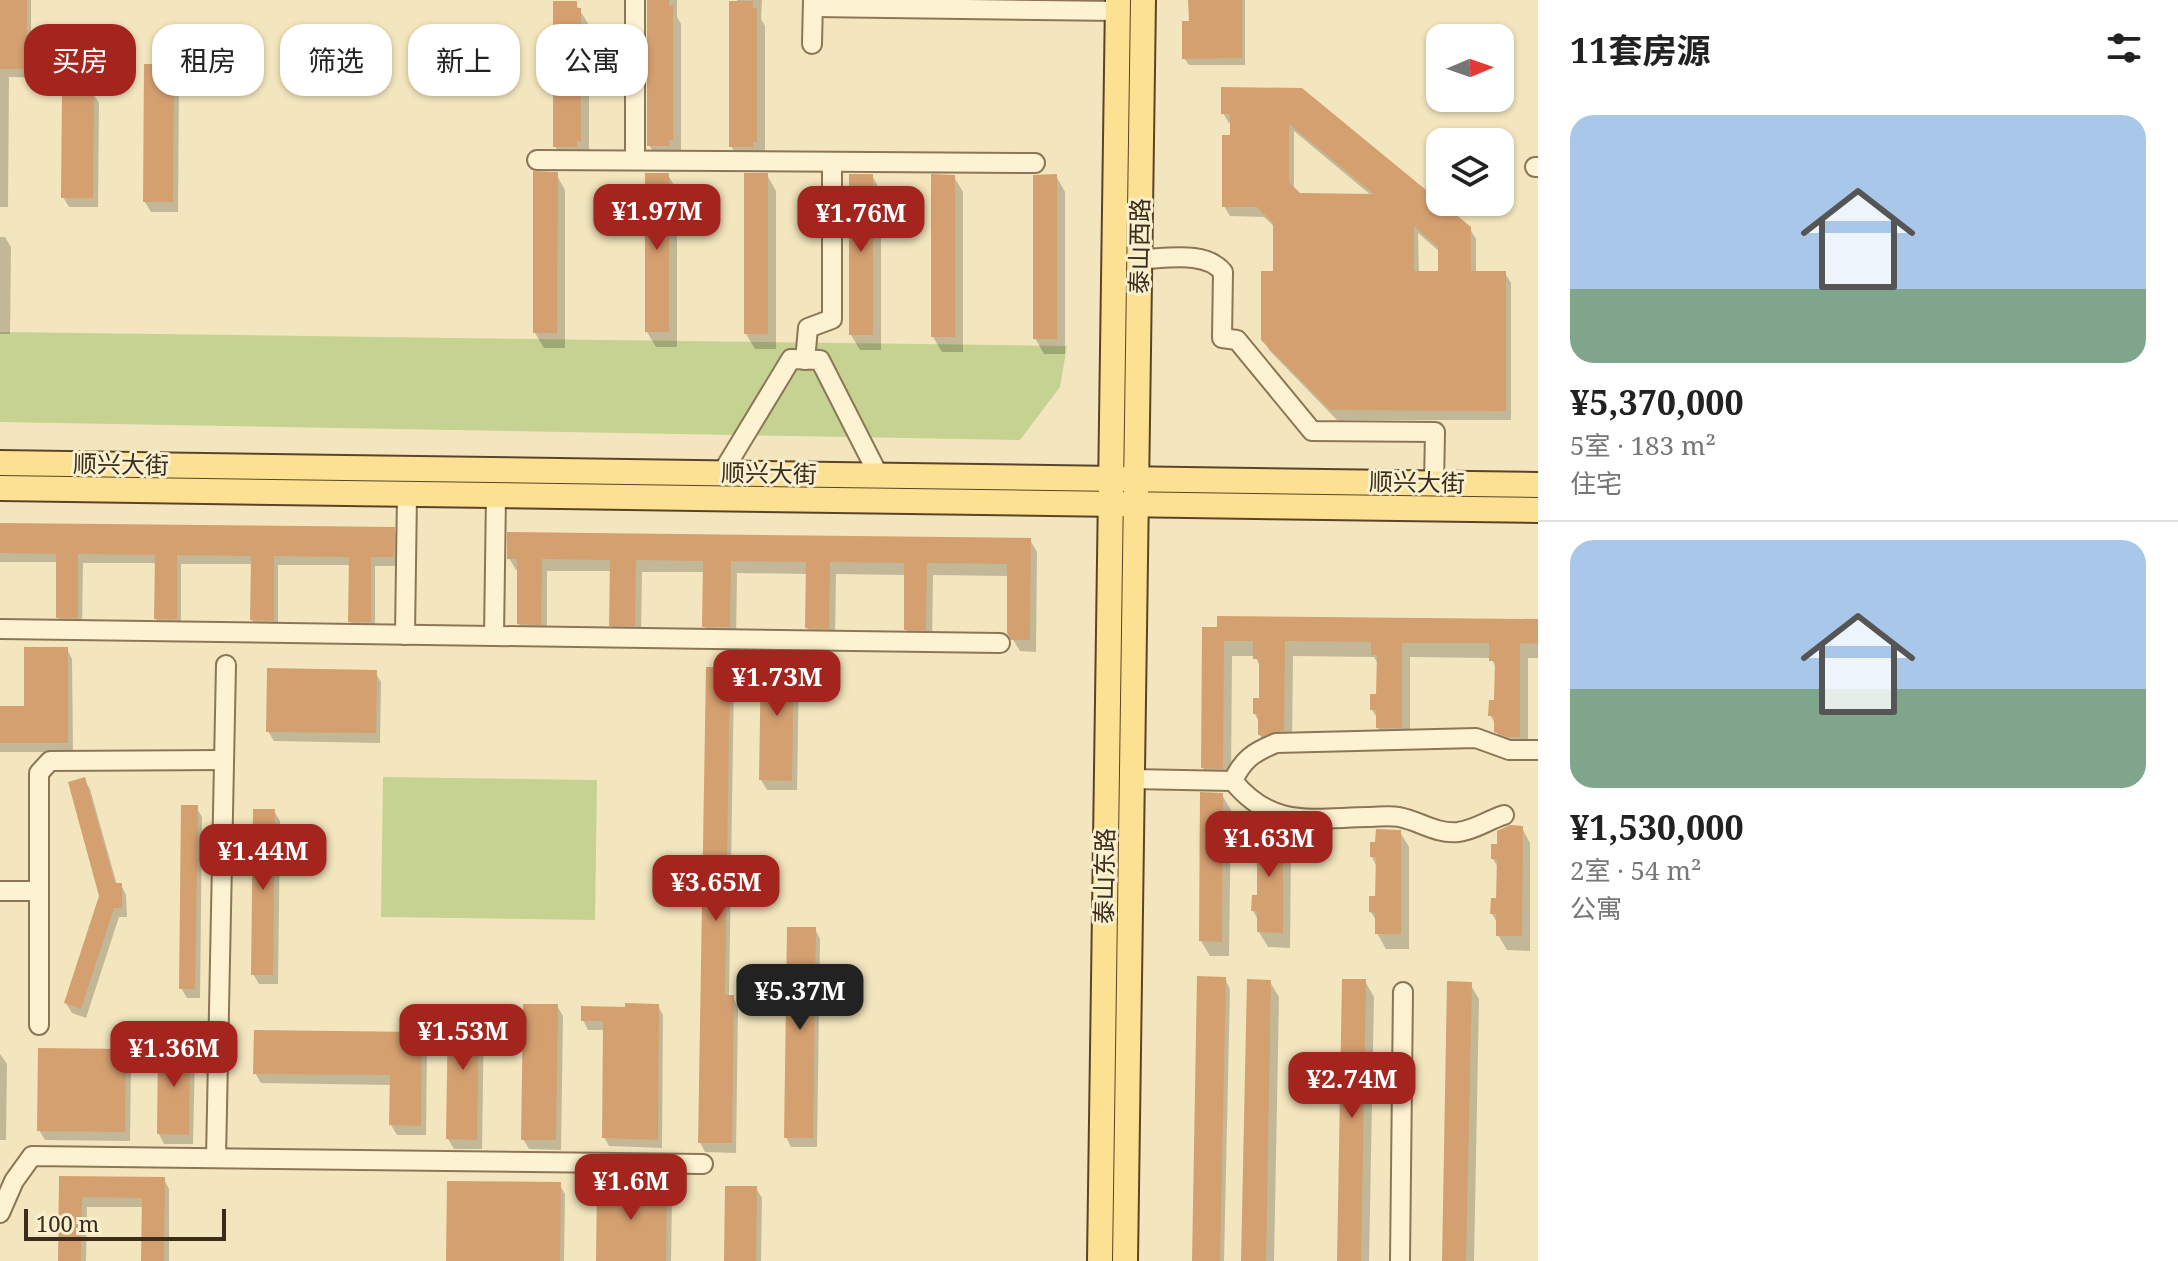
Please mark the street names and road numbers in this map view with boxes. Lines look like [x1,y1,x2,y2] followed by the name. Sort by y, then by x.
[1121,198,1156,294] street label: 泰山西路
[73,446,169,481] street label: 顺兴大街
[721,455,817,490] street label: 顺兴大街
[1369,464,1465,499] street label: 顺兴大街
[1086,828,1121,924] street label: 泰山东路

